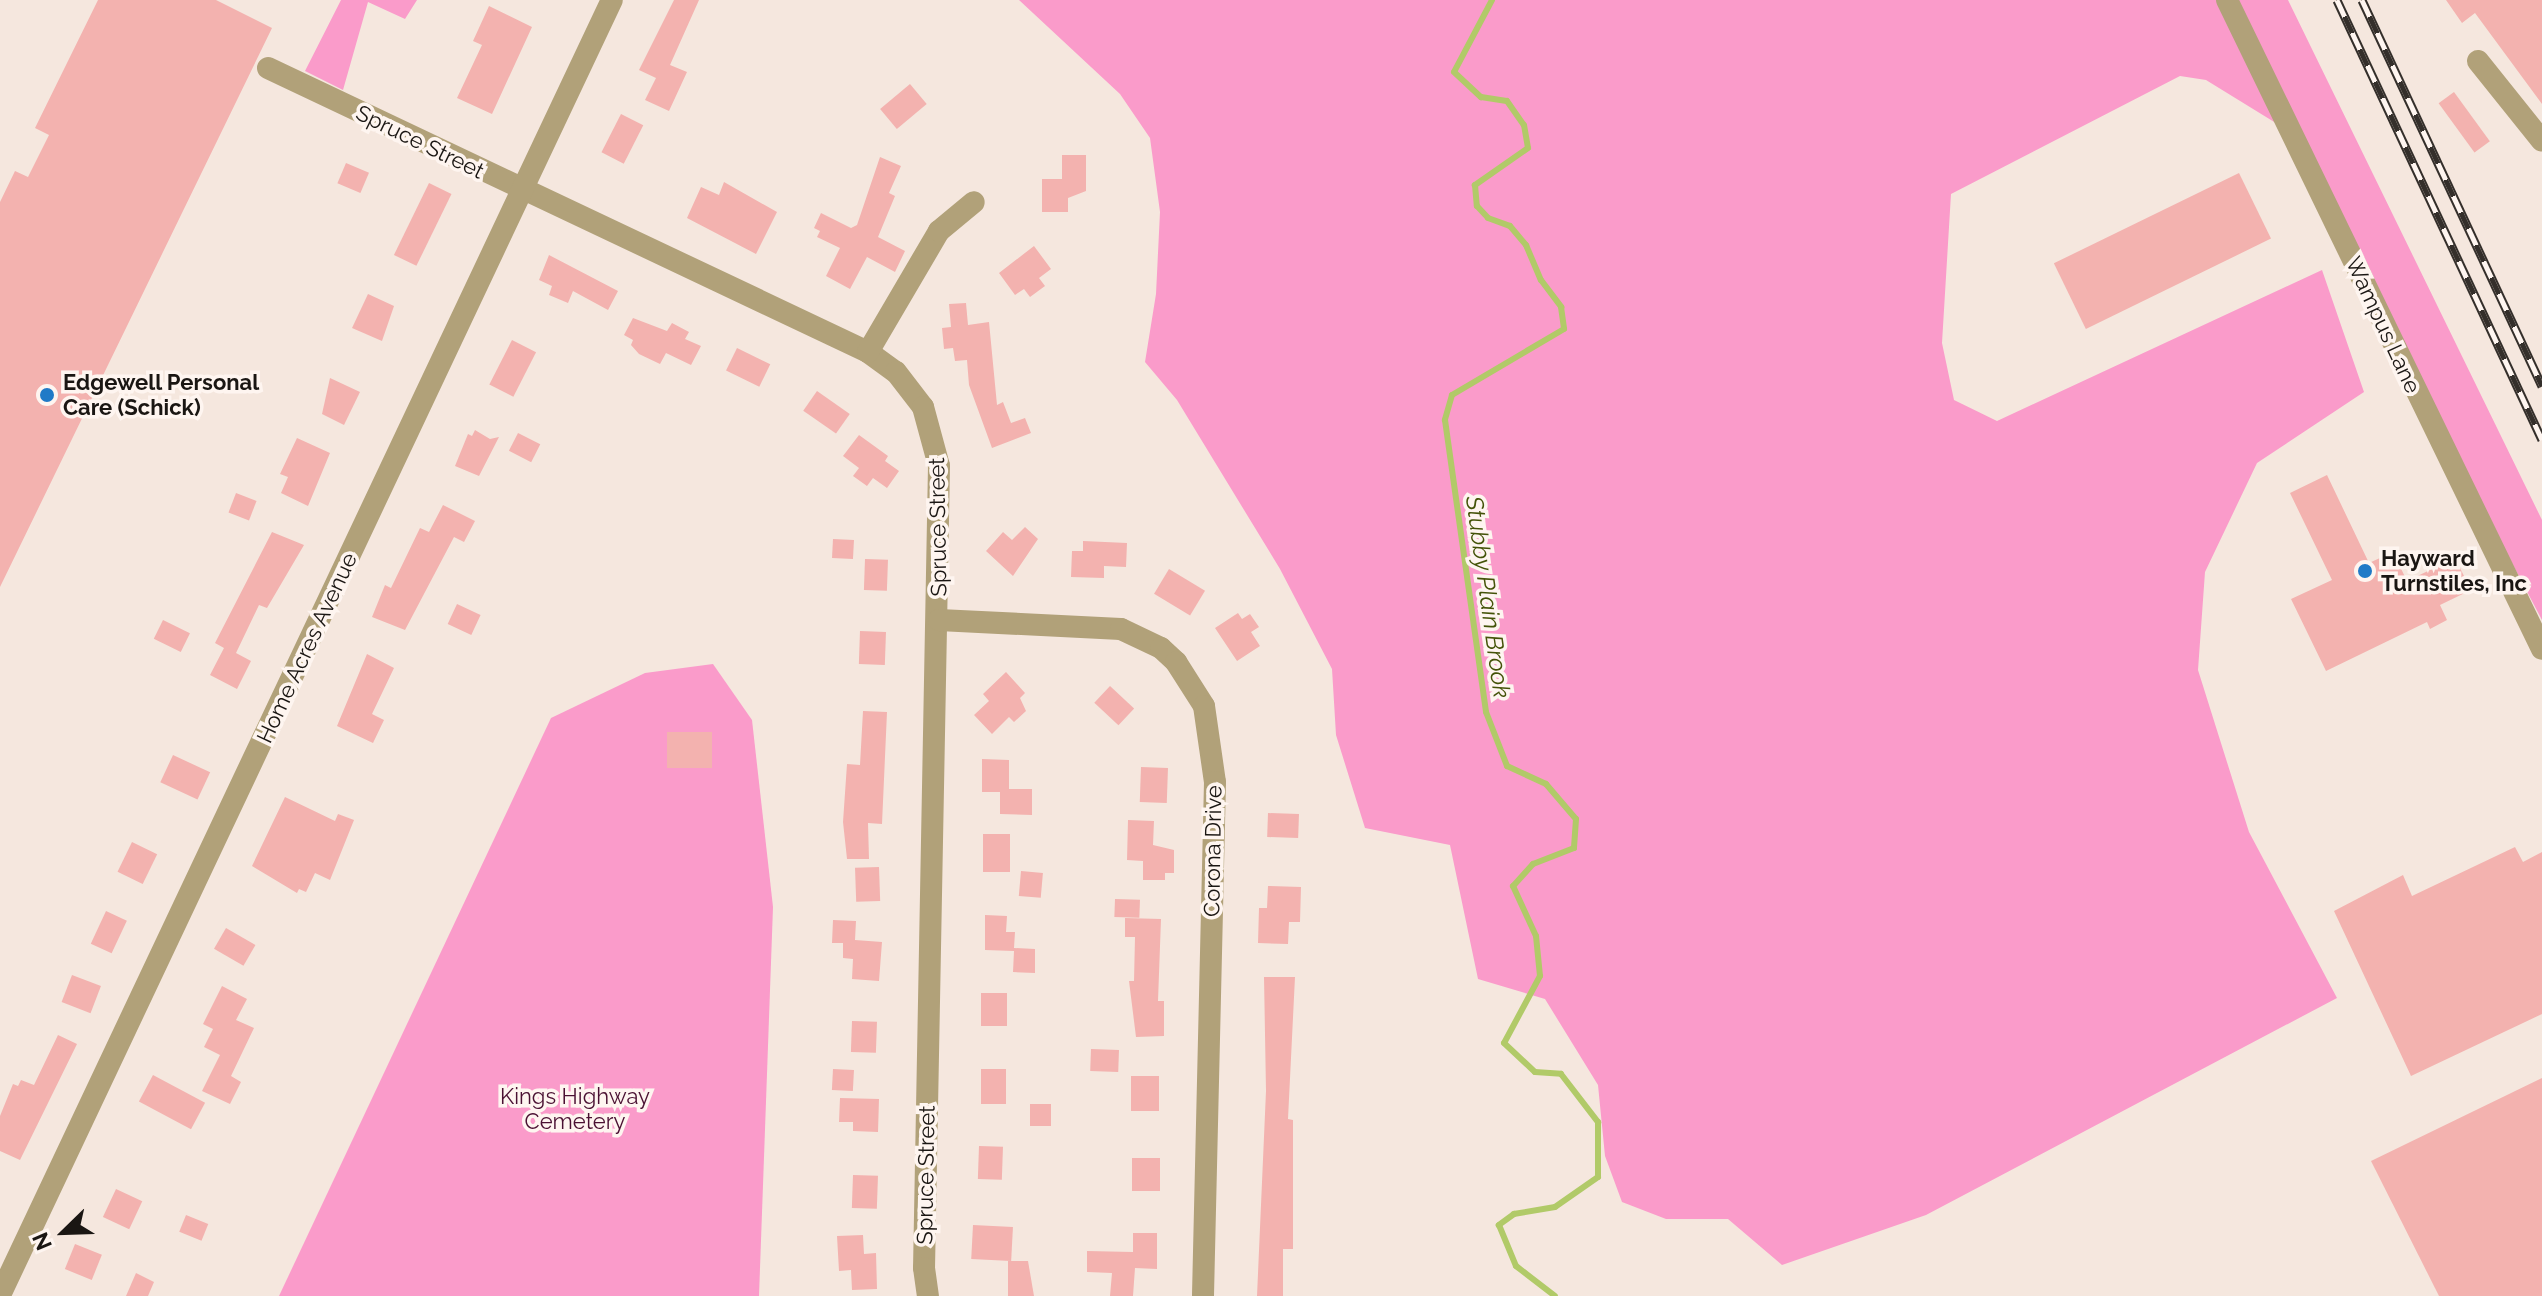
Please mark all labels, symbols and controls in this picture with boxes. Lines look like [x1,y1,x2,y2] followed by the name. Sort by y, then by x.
[352,100,488,184] street label: Spruce Street
[2340,253,2426,397] street label: Wampus Lane
[63,369,260,420] place label: Edgewell Personal Care (Schick)
[38,386,56,404] marker: Edgewell Personal Care (Schick)
[924,457,952,597] street label: Spruce Street
[1460,494,1516,700] water label: Stubby Plain Brook
[2381,545,2527,596] place label: Hayward Turnstiles, Inc
[251,548,363,748] street label: Home Acres Avenue
[2356,562,2374,580] marker: Hayward Turnstiles, Inc
[1199,785,1227,917] street label: Corona Drive
[500,1083,650,1134] park label: Kings Highway Cemetery
[912,1105,940,1245] street label: Spruce Street
[24,1192,104,1272] north arrow
[27,1229,57,1254] text: N

